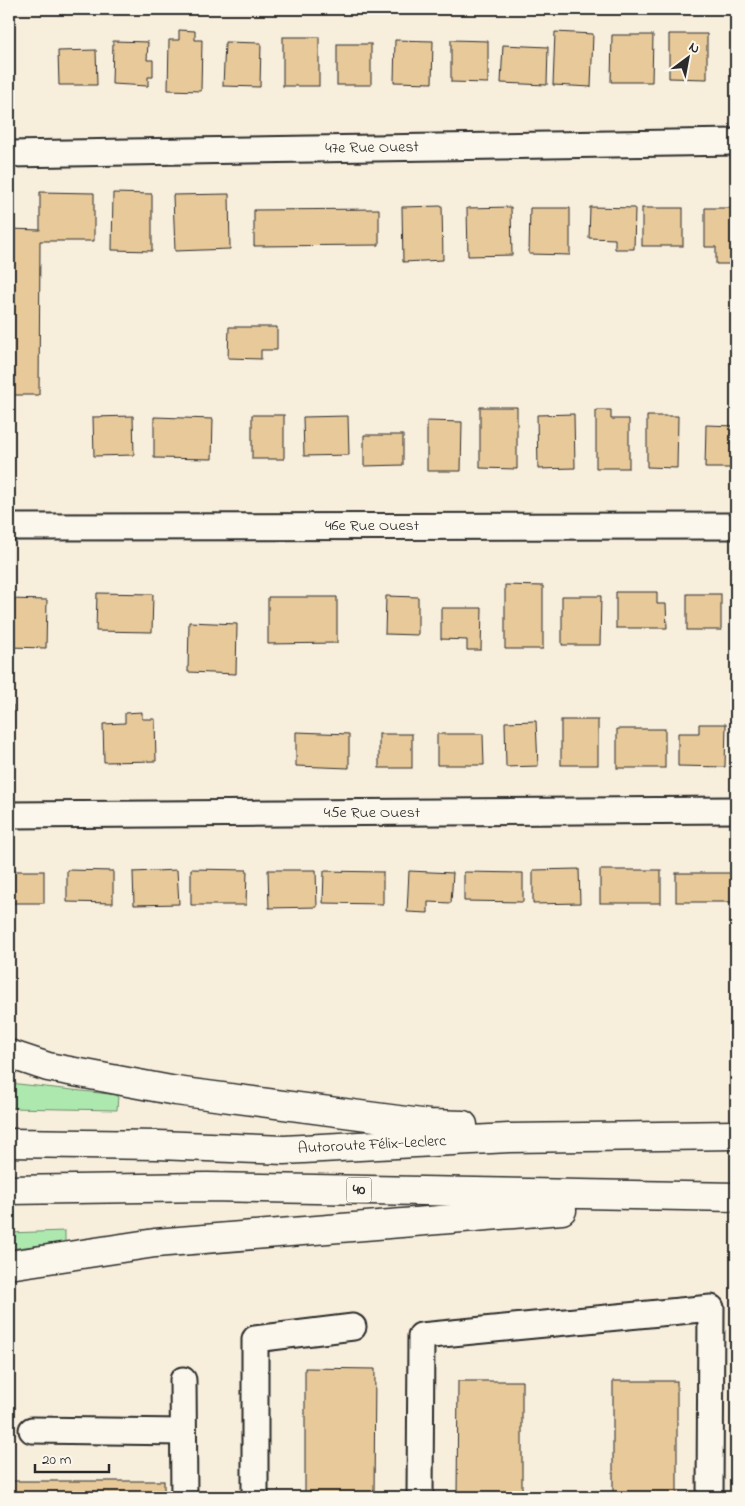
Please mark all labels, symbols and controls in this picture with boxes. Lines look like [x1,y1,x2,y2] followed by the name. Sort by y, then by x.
[662,32,712,82] north arrow
[685,37,704,60] text: N
[325,135,420,161] street label: 47e Rue Ouest
[325,514,420,538] street label: 46e Rue Ouest
[324,801,421,825] street label: 45e Rue Ouest
[297,1129,448,1161] street label: Autoroute Félix-Leclerc
[346,1178,372,1202] road number: 40
[35,1441,109,1473] scale bar
[42,1449,72,1471] text: 20 m

